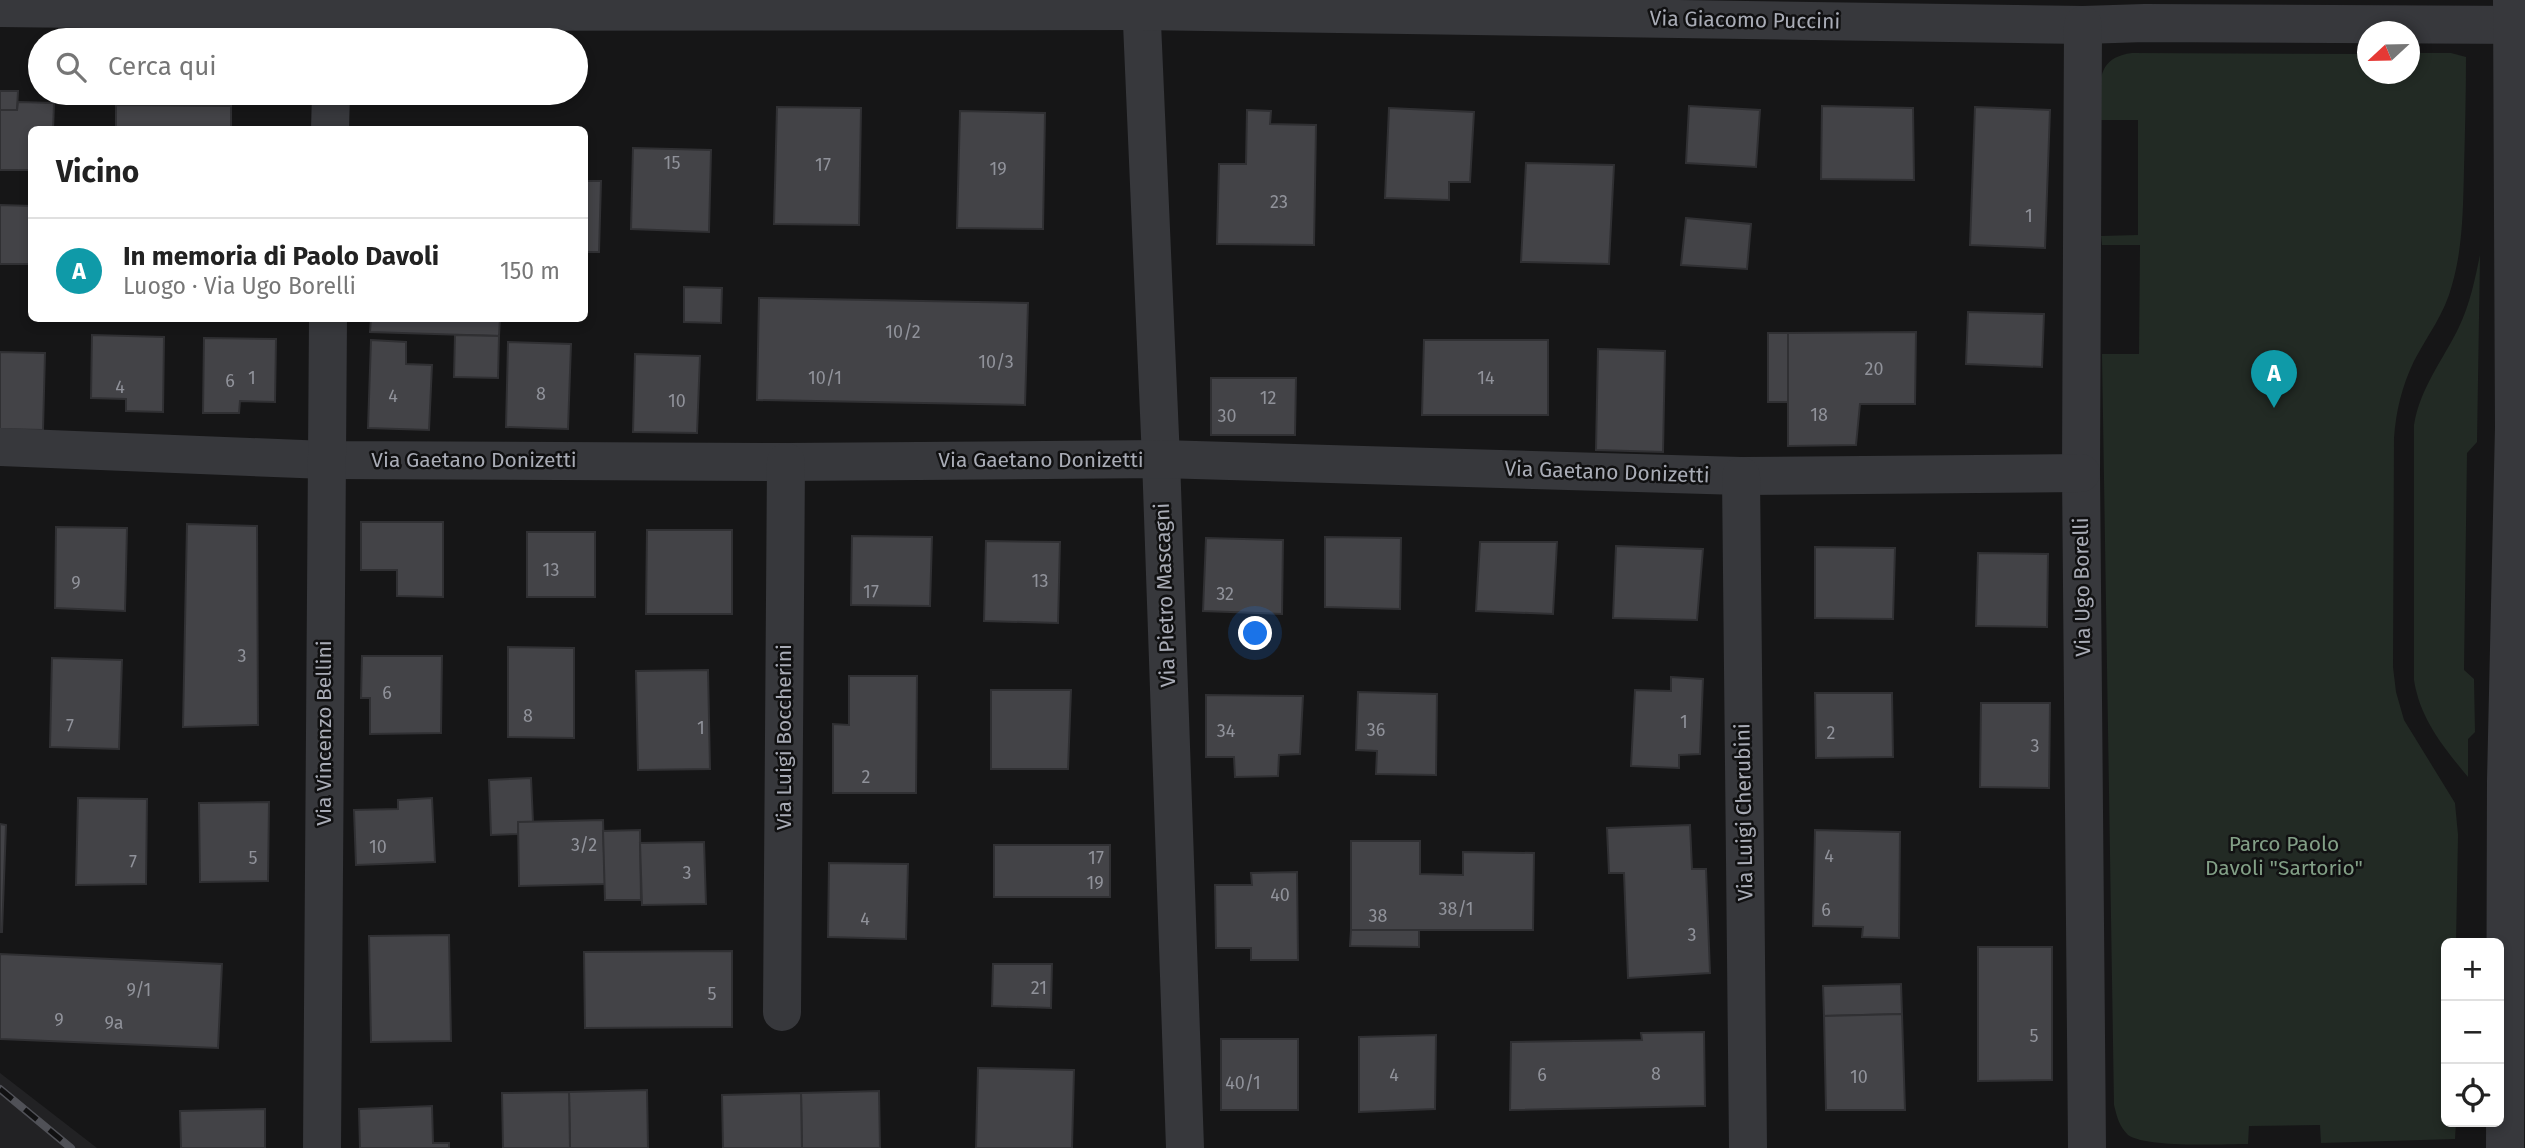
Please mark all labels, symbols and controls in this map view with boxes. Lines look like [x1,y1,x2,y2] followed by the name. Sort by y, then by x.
[1650,5,1840,35] street label: Via Giacomo Puccini
[2357,21,2420,84] north arrow
[28,28,588,105] search box
[52,48,90,86] icon: search
[108,51,217,82] text: Cerca qui
[664,152,680,174] house number: 15
[56,154,139,190] text: Vicino
[815,154,831,176] house number: 17
[989,158,1007,180] house number: 19
[1270,191,1288,213] house number: 23
[2025,205,2033,227] house number: 1
[123,241,439,272] text: In memoria di Paolo Davoli
[72,257,86,285] text: A
[500,257,560,285] text: 150 m
[123,272,356,300] text: Luogo · Via Ugo Borelli
[885,321,921,343] house number: 10/2
[2251,350,2297,408] pin: A
[978,351,1014,373] house number: 10/3
[1865,358,1883,380] house number: 20
[248,367,256,389] house number: 1
[808,367,842,389] house number: 10/1
[1477,367,1495,389] house number: 14
[225,370,235,392] house number: 6
[115,376,125,398] house number: 4
[536,383,546,405] house number: 8
[388,385,398,407] house number: 4
[1260,387,1276,409] house number: 12
[668,390,686,412] house number: 10
[1810,404,1828,426] house number: 18
[1217,405,1237,427] house number: 30
[371,447,577,473] street label: Via Gaetano Donizetti
[938,447,1144,473] street label: Via Gaetano Donizetti
[1504,455,1710,489] street label: Via Gaetano Donizetti
[1149,502,1181,688] street label: Via Pietro Mascagni
[2068,517,2096,657] street label: Via Ugo Borelli
[543,559,559,581] house number: 13
[1032,570,1048,592] house number: 13
[71,572,81,594] house number: 9
[863,581,879,603] house number: 17
[1216,583,1234,605] house number: 32
[1238,616,1272,650] your location
[311,640,337,826] street label: Via Vincenzo Bellini
[771,644,797,830] street label: Via Luigi Boccherini
[238,645,246,667] house number: 3
[382,682,392,704] house number: 6
[523,705,533,727] house number: 8
[1680,711,1688,733] house number: 1
[66,715,74,737] house number: 7
[697,717,705,739] house number: 1
[1367,719,1385,741] house number: 36
[1217,720,1236,742] house number: 34
[1827,722,1836,744] house number: 2
[1729,723,1759,901] street label: Via Luigi Cherubini
[2031,735,2039,757] house number: 3
[862,766,871,788] house number: 2
[2205,831,2363,881] park label: Parco Paolo Davoli "Sartorio"
[571,834,597,856] house number: 3/2
[369,836,387,858] house number: 10
[1824,845,1834,867] house number: 4
[248,847,258,869] house number: 5
[1088,847,1104,869] house number: 17
[129,851,137,873] house number: 7
[683,862,691,884] house number: 3
[1086,872,1104,894] house number: 19
[1270,884,1290,906] house number: 40
[1439,898,1473,920] house number: 38/1
[1821,899,1831,921] house number: 6
[1369,905,1388,927] house number: 38
[860,908,870,930] house number: 4
[1688,924,1696,946] house number: 3
[2441,938,2504,1127] map controls
[2441,938,2504,1001] button: +
[1031,977,1047,999] house number: 21
[127,979,151,1001] house number: 9/1
[707,983,717,1005] house number: 5
[2441,1001,2504,1064] button: −
[54,1009,64,1031] house number: 9
[104,1012,124,1034] house number: 9a
[2029,1025,2039,1047] house number: 5
[1651,1063,1661,1085] house number: 8
[1389,1064,1399,1086] house number: 4
[1537,1064,1547,1086] house number: 6
[2441,1064,2504,1127] button: locate
[1850,1066,1868,1088] house number: 10
[1225,1072,1261,1094] house number: 40/1

